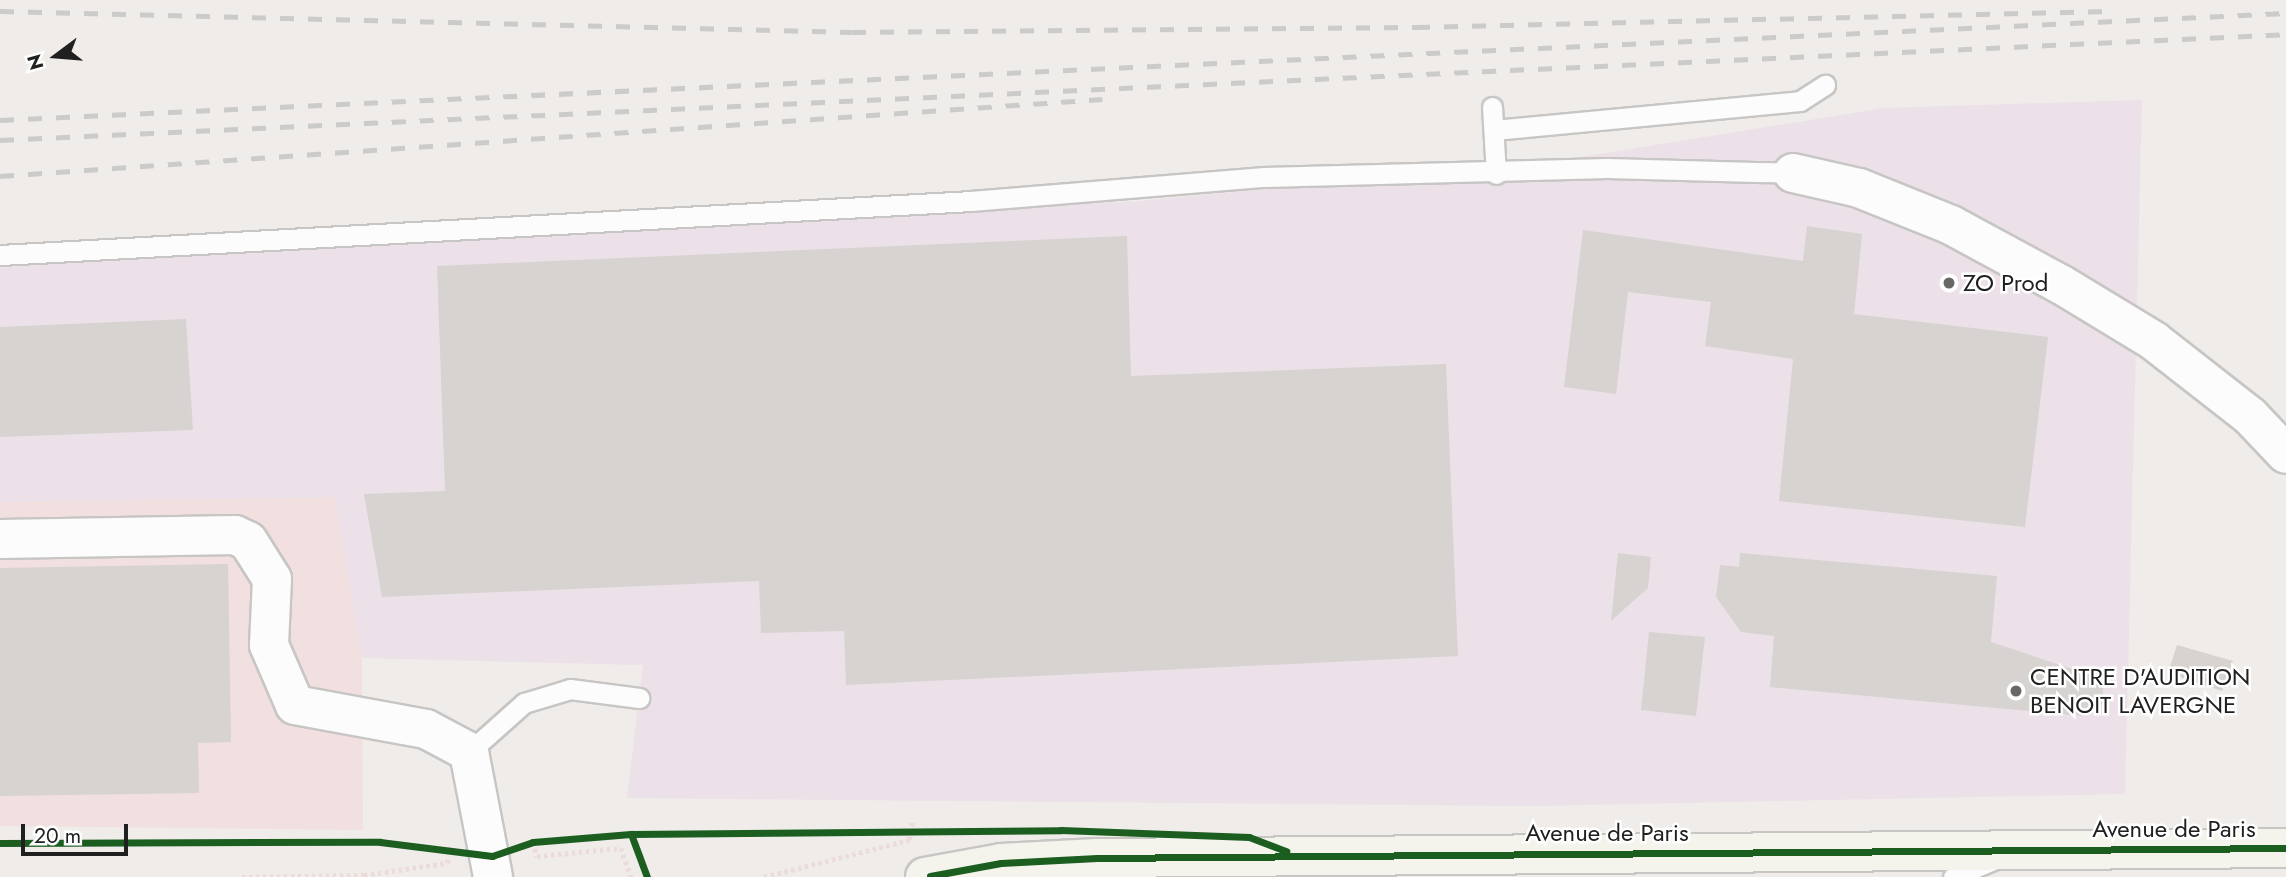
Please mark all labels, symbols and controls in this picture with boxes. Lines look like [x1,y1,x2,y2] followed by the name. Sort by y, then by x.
[21,21,91,91] north arrow
[20,51,50,73] text: N
[1963,269,2048,297] place label: ZO Prod
[1941,275,1957,291] marker: ZO Prod
[2030,663,2250,719] place label: CENTRE D'AUDITION BENOIT LAVERGNE
[2008,683,2024,699] marker: CENTRE D'AUDITION BENOIT LAVERGNE
[24,810,131,854] scale bar
[2092,815,2256,843] street label: Avenue de Paris
[1525,819,1689,847] street label: Avenue de Paris
[34,821,81,851] text: 20 m

